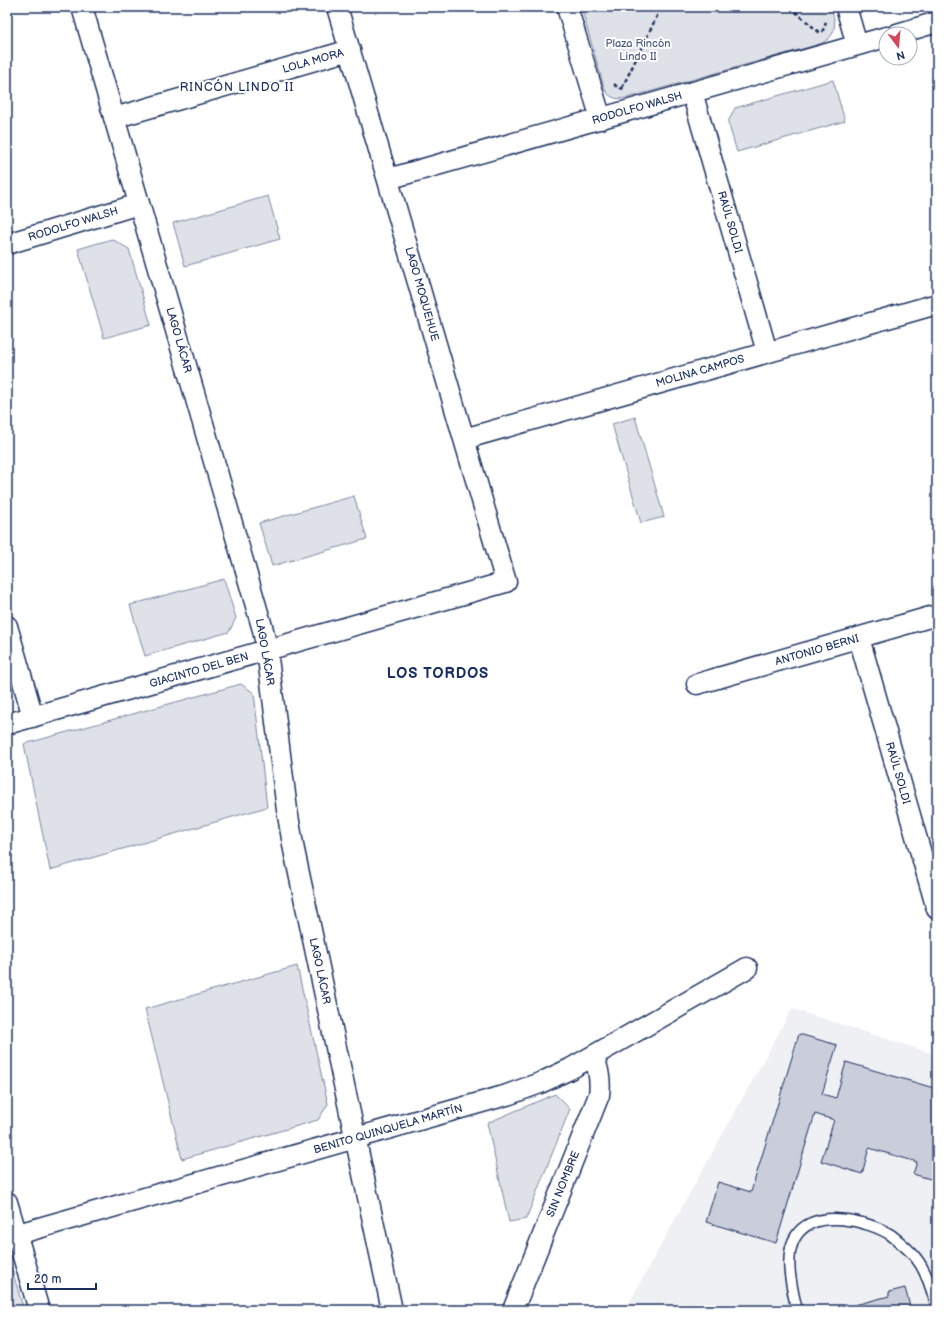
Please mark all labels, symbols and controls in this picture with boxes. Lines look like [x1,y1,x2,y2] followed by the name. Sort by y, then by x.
[878,26,918,66] north arrow
[606,37,670,63] park label: Plaza Rincón Lindo II
[281,46,345,76] street label: LOLA MORA
[895,48,906,63] text: N
[180,78,294,95] district label: RINCÓN LINDO II
[590,89,684,127] street label: RODOLFO WALSH
[715,189,746,255] street label: RAÚL SOLDI
[27,204,119,244] street label: RODOLFO WALSH
[402,245,442,343] street label: LAGO MOQUEHUE
[163,305,196,374] street label: LAGO LÁCAR
[654,352,746,390] street label: MOLINA CAMPOS
[253,617,278,687] street label: LAGO LÁCAR
[774,632,861,668] street label: ANTONIO BERNI
[148,650,250,690] street label: GIACINTO DEL BEN
[387,664,489,683] district label: LOS TORDOS
[883,740,914,806] street label: RAÚL SOLDI
[307,936,334,1006] street label: LAGO LÁCAR
[312,1101,464,1157] street label: BENITO QUINQUELA MARTÍN
[544,1149,582,1219] street label: SIN NOMBRE
[28,1265,96,1291] scale bar
[34,1272,61,1287] text: 20 m

